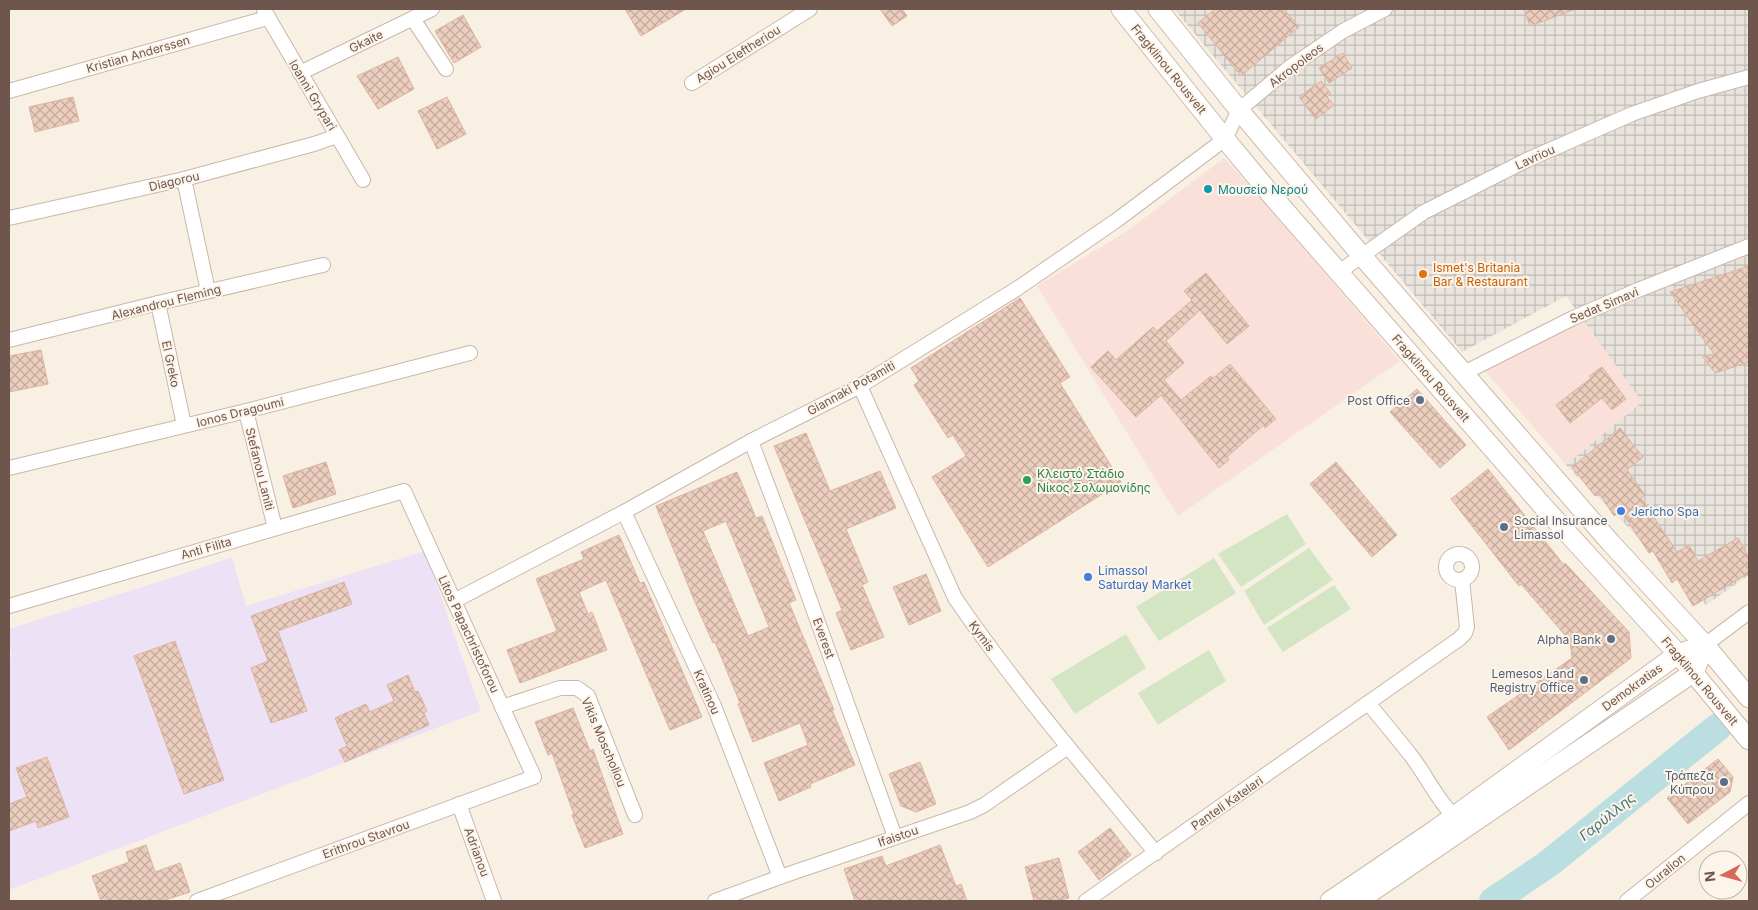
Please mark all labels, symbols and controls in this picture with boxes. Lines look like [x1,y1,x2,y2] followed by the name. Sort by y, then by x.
[1128,21,1210,117] street label: Fragklinou Rousvelt
[693,22,783,86] street label: Agiou Eleftheriou
[347,26,385,56] street label: Gkaite
[84,32,192,76] street label: Kristian Anderssen
[1266,40,1326,90] street label: Akropoleos
[286,57,340,133] street label: Ioanni Grypari
[1513,141,1557,173] street label: Lavriou
[147,168,201,194] street label: Diagorou
[1218,182,1308,197] place label: Μουσείο Νερού
[1202,183,1214,195] marker: Μουσείο Νερού
[1433,260,1528,289] place label: Ismet's Britania Bar & Restaurant
[1417,268,1429,280] marker: Ismet's Britania Bar & Restaurant
[110,281,222,323] street label: Alexandrou Fleming
[1567,284,1641,326] street label: Sedat Simavi
[1389,331,1473,425] street label: Fragklinou Rousvelt
[159,339,183,389] street label: El Greko
[804,358,898,418] street label: Giannaki Potamiti
[1347,393,1410,408] place label: Post Office
[195,394,285,430] street label: Ionos Dragoumi
[1414,394,1426,406] marker: Post Office
[242,426,278,512] street label: Stefanou Laniti
[1037,466,1151,495] place label: Κλειστό Στάδιο Νίκος Σολωμονίδης
[1021,474,1033,486] marker: Κλειστό Στάδιο Νίκος Σολωμονίδης
[1631,504,1699,519] place label: Jericho Spa
[1615,505,1627,517] marker: Jericho Spa
[1514,513,1608,542] place label: Social Insurance Limassol
[1498,521,1510,533] marker: Social Insurance Limassol
[179,534,233,562] street label: Anti Filita
[1098,563,1191,592] place label: Limassol Saturday Market
[1082,571,1094,583] marker: Limassol Saturday Market
[435,573,503,695] street label: Litos Papachristoforou
[810,616,838,661] street label: Everest
[966,618,998,654] street label: Kymis
[1537,632,1601,647] place label: Alpha Bank
[1605,633,1617,645] marker: Alpha Bank
[1659,634,1742,728] street label: Fragklinou Rousvelt
[1599,660,1665,714] street label: Demokratias
[1490,666,1574,695] place label: Lemesos Land Registry Office
[690,667,724,717] street label: Kratinou
[1578,674,1590,686] marker: Lemesos Land Registry Office
[578,695,630,789] street label: Vikis Moscholiou
[1665,768,1714,797] place label: Τράπεζα Κύπρου
[1188,773,1266,833] street label: Panteli Katelari
[1718,776,1730,788] marker: Τράπεζα Κύπρου
[1576,788,1638,844] water label: Γαρύλλης
[320,816,412,862] street label: Erithrou Stavrou
[876,822,920,850] street label: Ifaistou
[461,825,493,879] street label: Adrianou
[1642,850,1688,892] street label: Ouralion
[1698,850,1748,900] north arrow
[1701,870,1719,883] text: N

